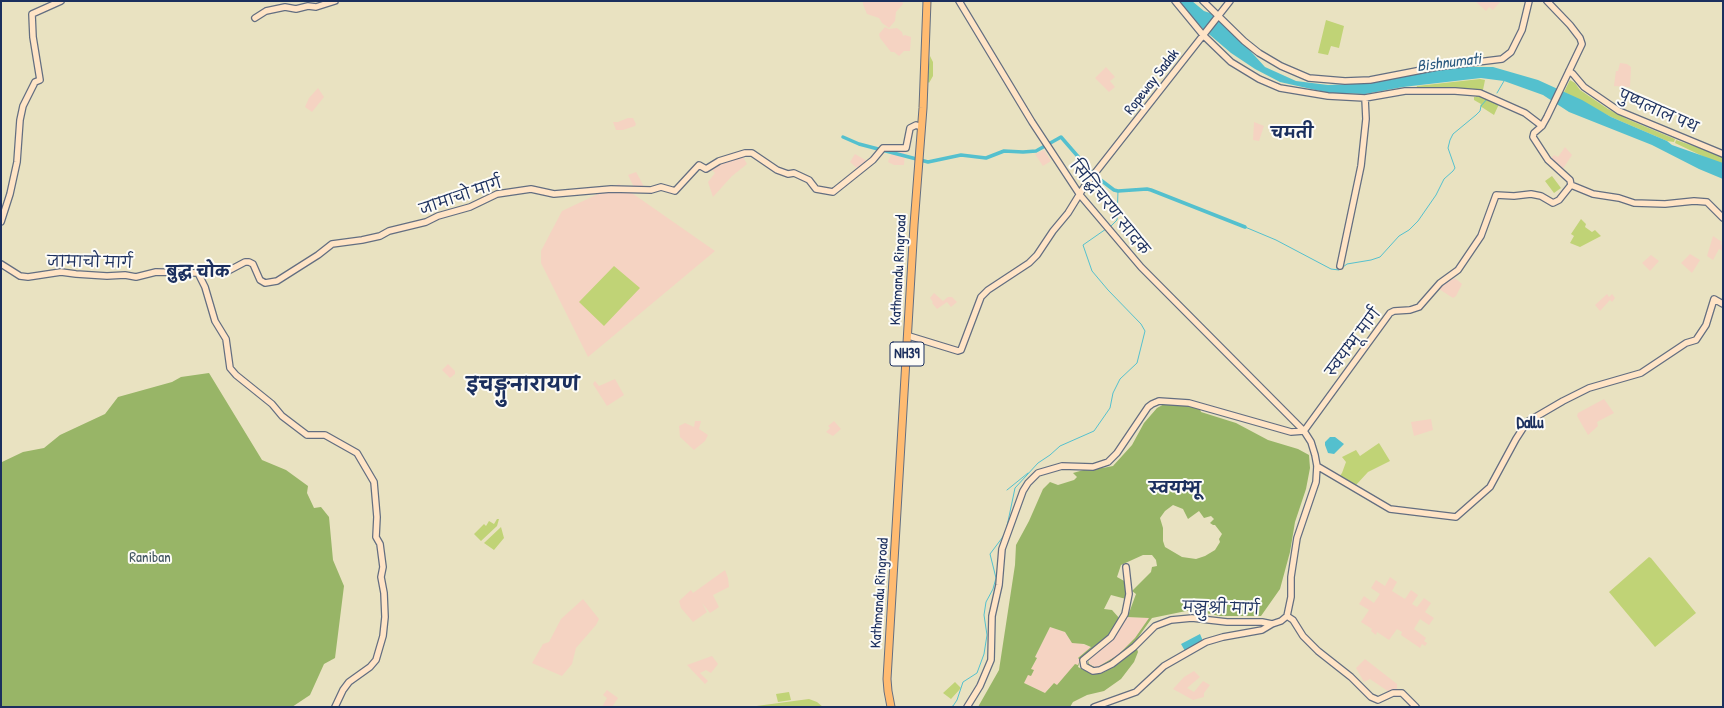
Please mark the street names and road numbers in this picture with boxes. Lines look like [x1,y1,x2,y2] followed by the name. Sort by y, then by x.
[1121,45,1183,119] street label: Ropeway Sadak
[1615,86,1701,138] street label: पुष्पलाल पथ
[1065,157,1153,259] street label: सिद्धिचरण सादक
[418,175,504,219] street label: जामाचो मार्ग
[887,214,911,326] street label: Kathmandu Ringroad
[47,253,133,273] street label: जामाचो मार्ग
[1323,305,1385,381] street label: स्वयम्भू मार्ग
[890,342,924,366] road number: NH39
[867,537,893,649] street label: Kathmandu Ringroad
[1182,599,1260,619] street label: मञ्जुश्री मार्ग

